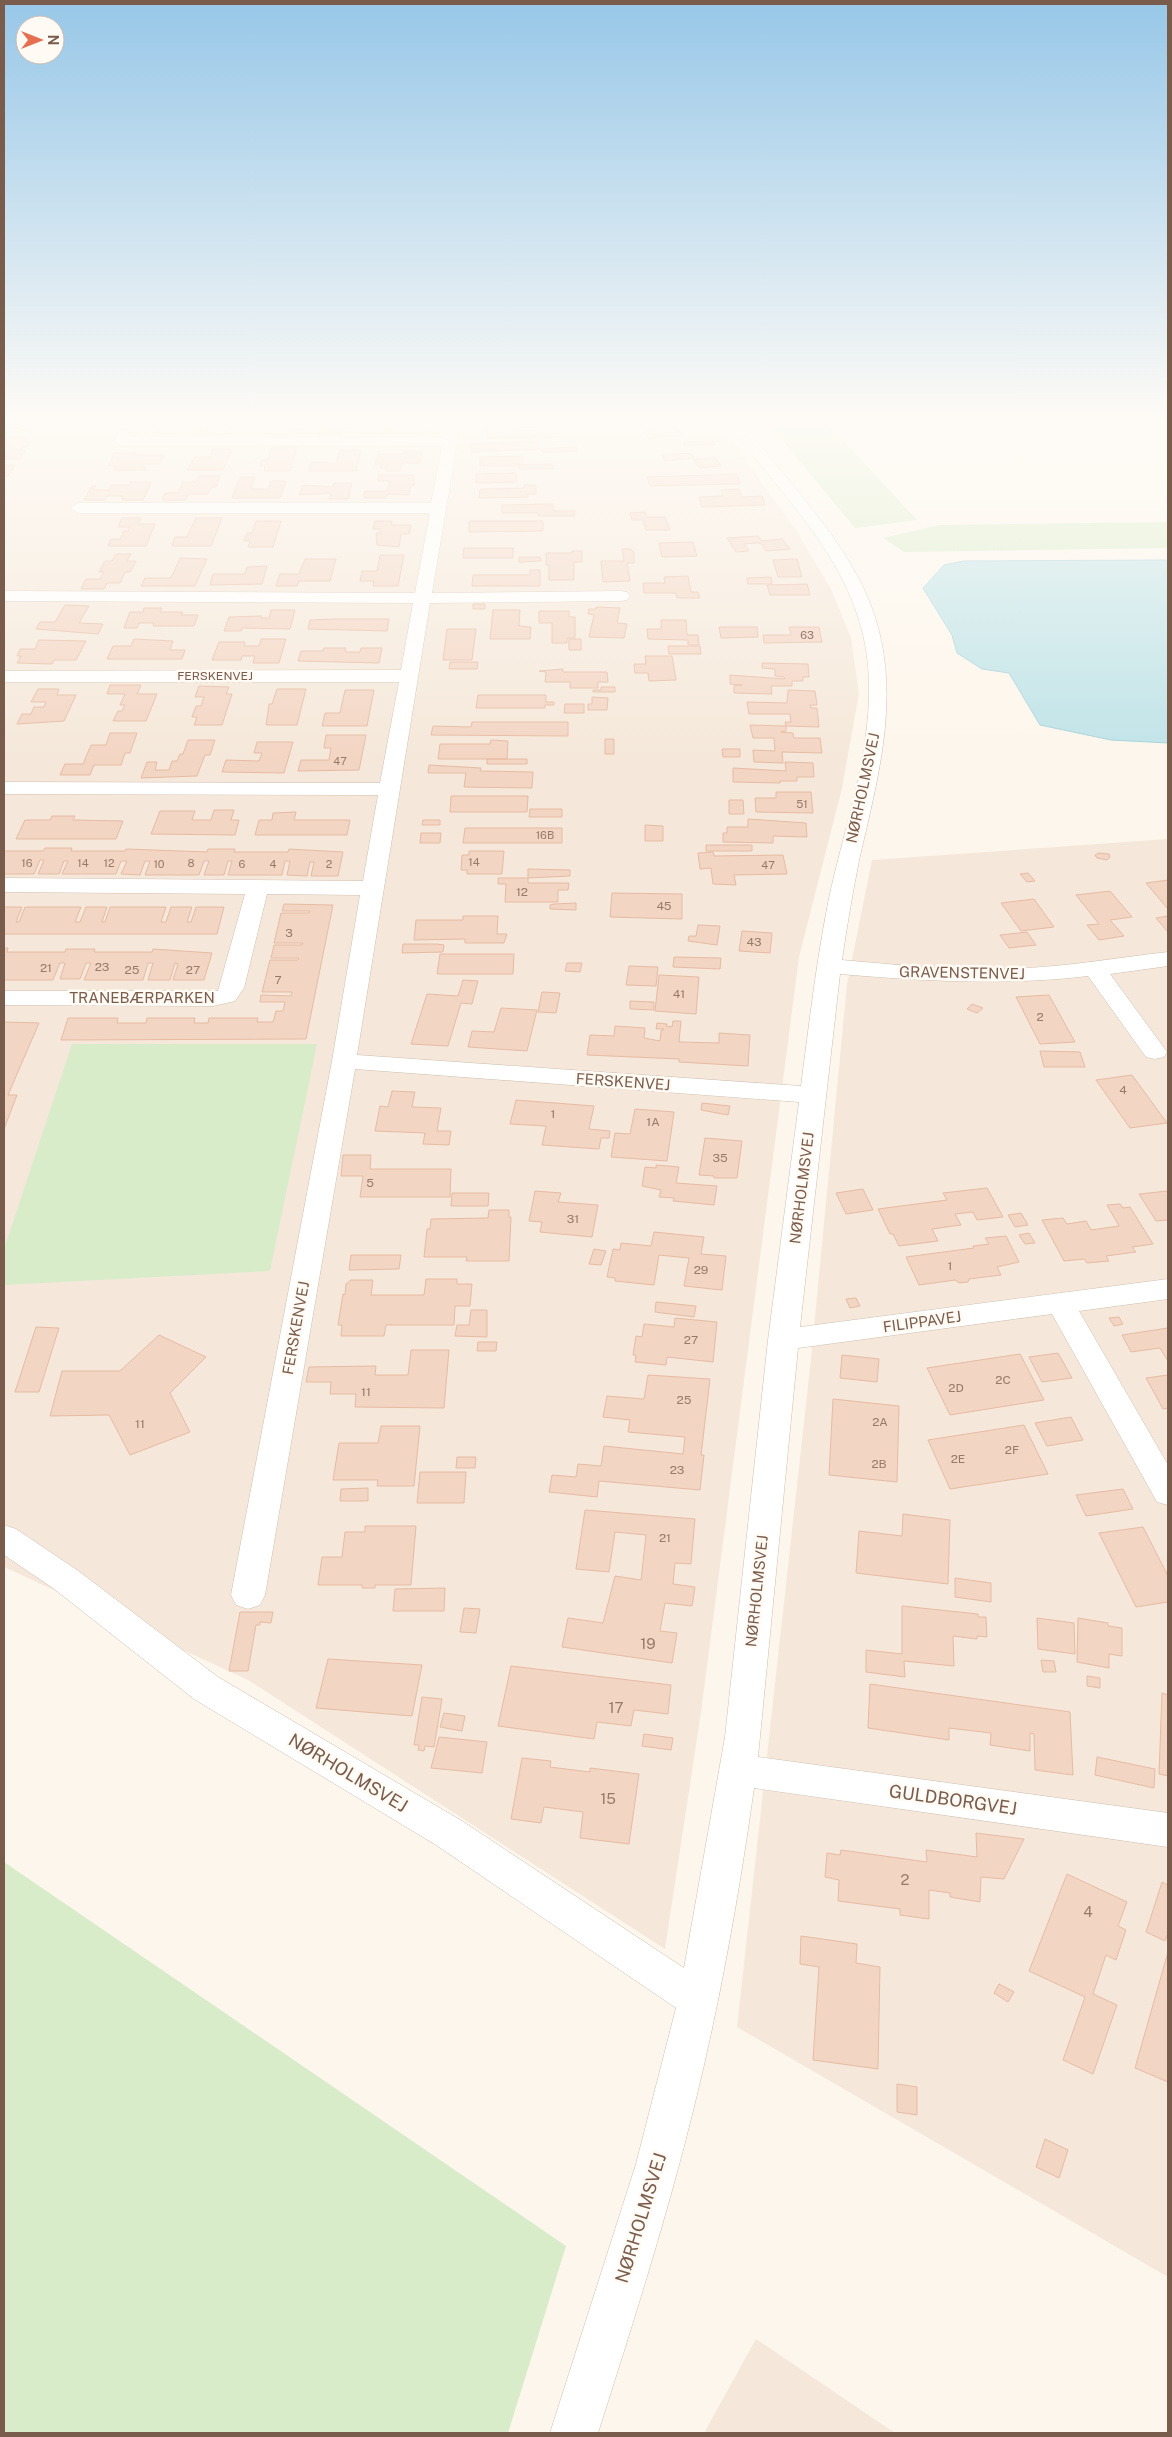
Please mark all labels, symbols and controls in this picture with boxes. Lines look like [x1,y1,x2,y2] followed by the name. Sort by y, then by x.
[15,15,65,65] north arrow
[45,35,61,45] text: N
[800,629,814,641] house number: 63
[177,669,253,683] street label: FERSKENVEJ
[843,731,883,845] street label: NØRHOLMSVEJ
[333,755,347,767] house number: 47
[796,798,808,810] house number: 51
[536,829,554,841] house number: 16B
[468,856,480,868] house number: 14
[21,857,33,869] house number: 16
[77,857,89,869] house number: 14
[103,857,115,869] house number: 12
[187,857,195,869] house number: 8
[153,858,165,870] house number: 10
[239,858,246,870] house number: 6
[270,858,277,870] house number: 4
[326,858,333,870] house number: 2
[761,859,775,871] house number: 47
[516,885,528,899] house number: 12
[656,899,672,913] house number: 45
[285,926,293,940] house number: 3
[746,935,762,949] house number: 43
[95,960,109,974] house number: 23
[40,961,52,975] house number: 21
[125,963,140,977] house number: 25
[186,963,200,977] house number: 27
[899,963,1025,982] street label: GRAVENSTENVEJ
[274,973,282,987] house number: 7
[673,987,685,1001] house number: 41
[69,989,215,1006] street label: TRANEBÆRPARKEN
[1036,1010,1044,1024] house number: 2
[575,1070,671,1093] street label: FERSKENVEJ
[1119,1083,1127,1097] house number: 4
[551,1107,555,1121] house number: 1
[646,1115,660,1129] house number: 1A
[786,1131,817,1245] street label: NØRHOLMSVEJ
[712,1151,728,1165] house number: 35
[366,1176,374,1190] house number: 5
[567,1212,579,1226] house number: 31
[948,1259,952,1273] house number: 1
[694,1263,708,1277] house number: 29
[279,1280,312,1376] street label: FERSKENVEJ
[882,1308,962,1335] street label: FILIPPAVEJ
[684,1333,698,1347] house number: 27
[995,1373,1011,1387] house number: 2C
[948,1381,964,1395] house number: 2D
[361,1385,371,1399] house number: 11
[677,1393,692,1407] house number: 25
[872,1415,888,1429] house number: 2A
[135,1417,145,1431] house number: 11
[1005,1443,1019,1457] house number: 2F
[951,1452,965,1466] house number: 2E
[871,1457,887,1471] house number: 2B
[670,1463,684,1477] house number: 23
[659,1531,671,1545] house number: 21
[742,1534,771,1648] street label: NØRHOLMSVEJ
[640,1635,656,1652] house number: 19
[608,1699,624,1716] house number: 17
[285,1729,411,1816] street label: NØRHOLMSVEJ
[888,1780,1018,1819] street label: GULDBORGVEJ
[600,1790,616,1807] house number: 15
[901,1871,910,1888] house number: 2
[1083,1903,1093,1920] house number: 4
[611,2150,670,2285] street label: NØRHOLMSVEJ

